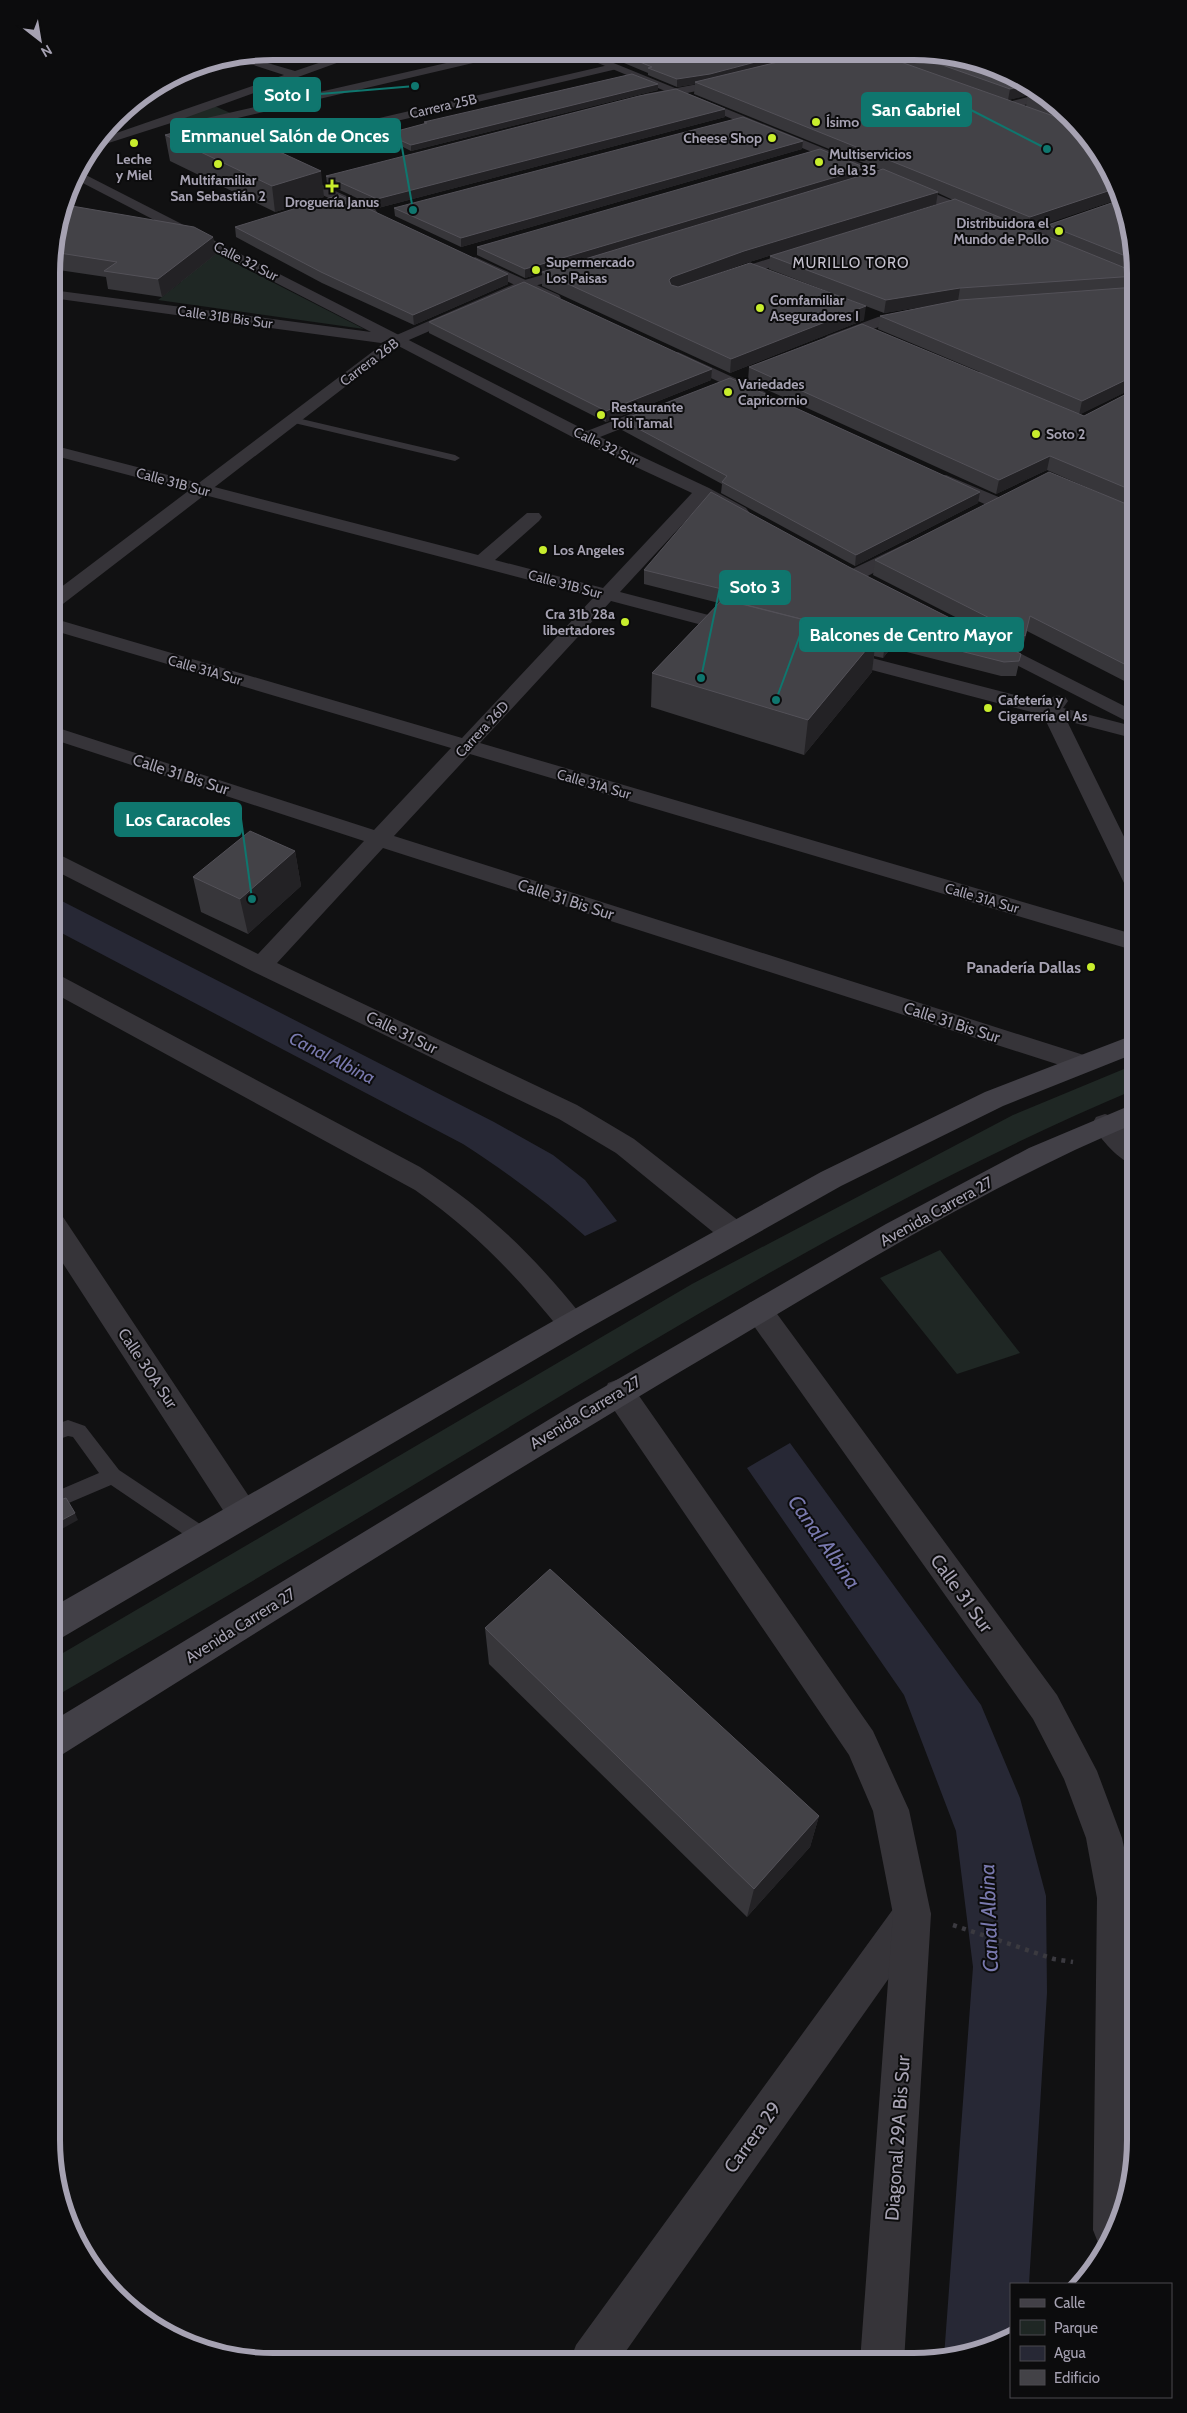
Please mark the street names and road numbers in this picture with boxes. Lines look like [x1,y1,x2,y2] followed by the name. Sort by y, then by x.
[408,90,478,122] street label: Carrera 25B
[211,237,282,285] street label: Calle 32 Sur
[176,301,274,333] street label: Calle 31B Bis Sur
[336,334,402,390] street label: Carrera 26B
[571,423,642,470] street label: Calle 32 Sur
[134,464,212,501] street label: Calle 31B Sur
[526,566,604,603] street label: Calle 31B Sur
[166,651,245,689] street label: Calle 31A Sur
[451,697,513,761] street label: Carrera 26D
[130,750,232,799] street label: Calle 31 Bis Sur
[555,765,634,803] street label: Calle 31A Sur
[515,875,617,924] street label: Calle 31 Bis Sur
[943,879,1022,917] street label: Calle 31A Sur
[901,998,1003,1047] street label: Calle 31 Bis Sur
[363,1007,441,1058] street label: Calle 31 Sur
[877,1173,996,1250] street label: Avenida Carrera 27
[114,1325,182,1413] street label: Calle 30A Sur
[526,1372,644,1453] street label: Avenida Carrera 27
[925,1550,998,1637] street label: Calle 31 Sur
[182,1584,299,1667] street label: Avenida Carrera 27
[880,2055,915,2222] street label: Diagonal 29A Bis Sur
[719,2097,786,2177] street label: Carrera 29

